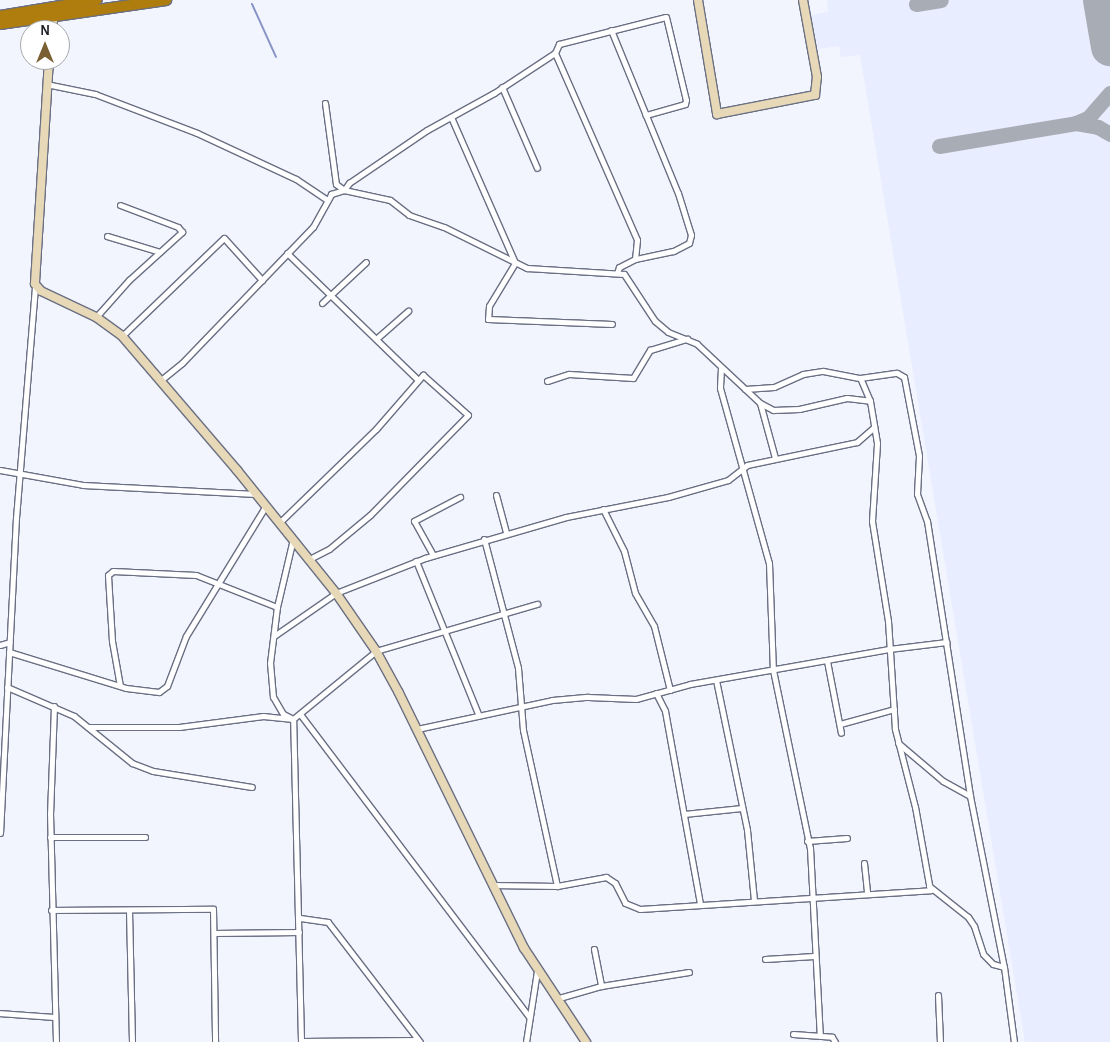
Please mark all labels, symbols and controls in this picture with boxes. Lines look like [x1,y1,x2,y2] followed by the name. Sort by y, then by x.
[20,20,70,70] north arrow
[40,24,50,38] text: N

